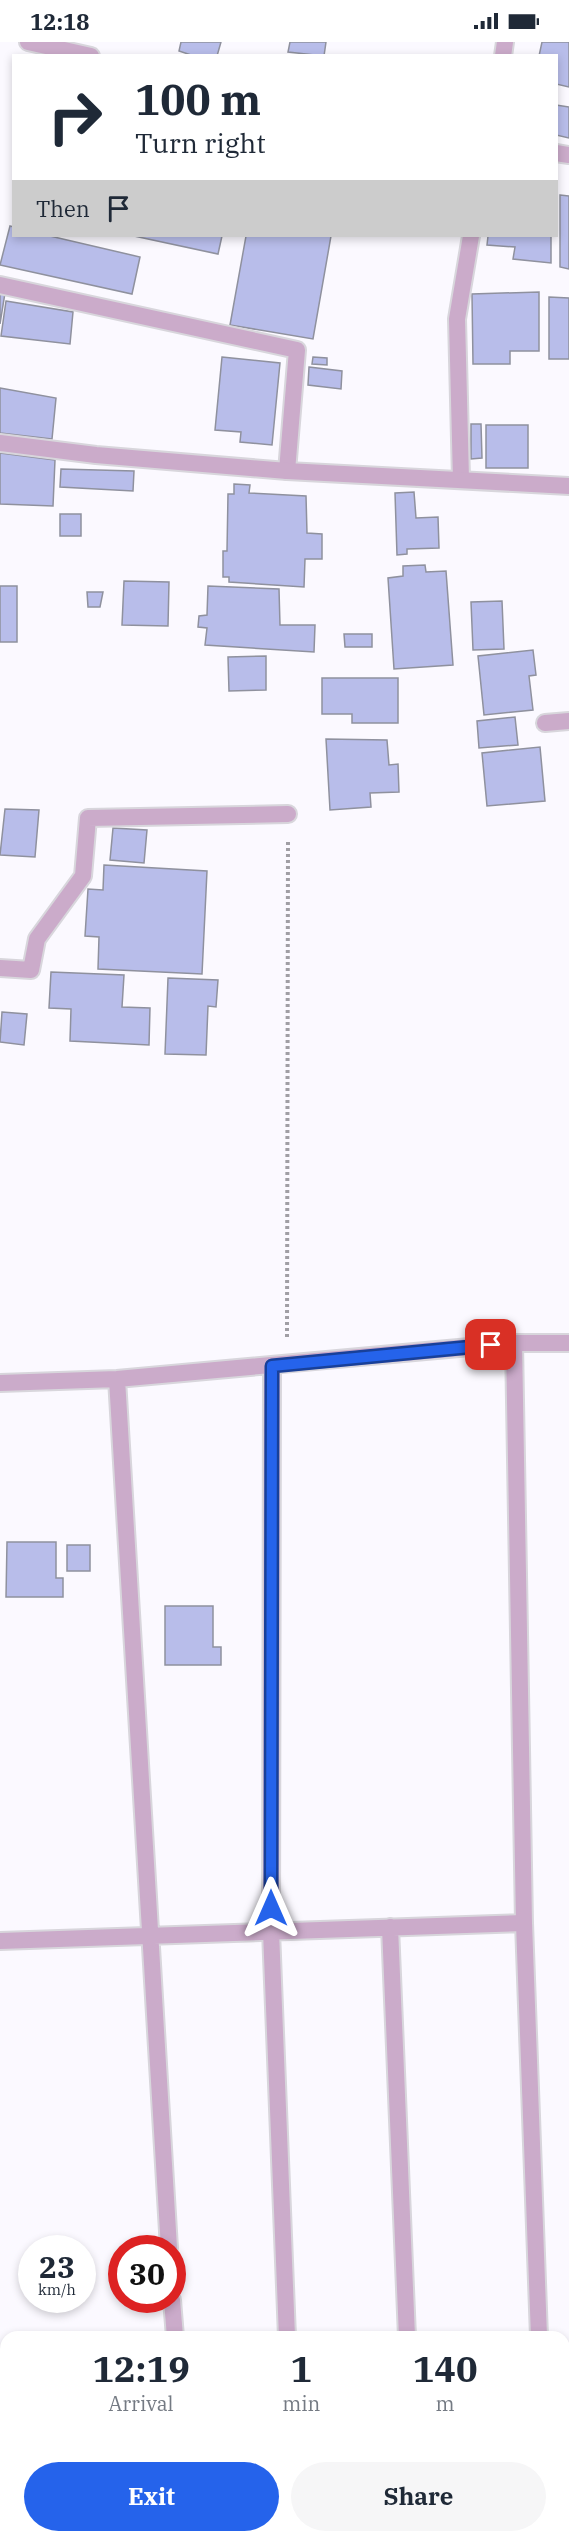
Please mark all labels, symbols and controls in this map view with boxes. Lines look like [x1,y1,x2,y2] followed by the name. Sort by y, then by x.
[30,7,89,36] text: 12:18
[135,72,261,127] text: 100 m
[36,78,114,156] icon: right
[135,125,266,160] text: Turn right
[102,192,135,225] icon: arrive
[36,194,90,223] text: Then
[465,1319,516,1370] pin
[474,1328,507,1361] icon: arrive
[239,1876,303,1940] position arrow
[108,2235,186,2313] speed limit sign: 30
[39,2247,75,2286] text: 23
[38,2280,76,2299] text: km/h
[92,2345,190,2392] text: 12:19
[290,2345,312,2392] text: 1
[413,2345,478,2392] text: 140
[109,2390,174,2417] text: Arrival
[282,2390,320,2417] text: min
[436,2390,455,2417] text: m
[24,2462,279,2531] button: Exit
[291,2462,546,2531] button: Share

